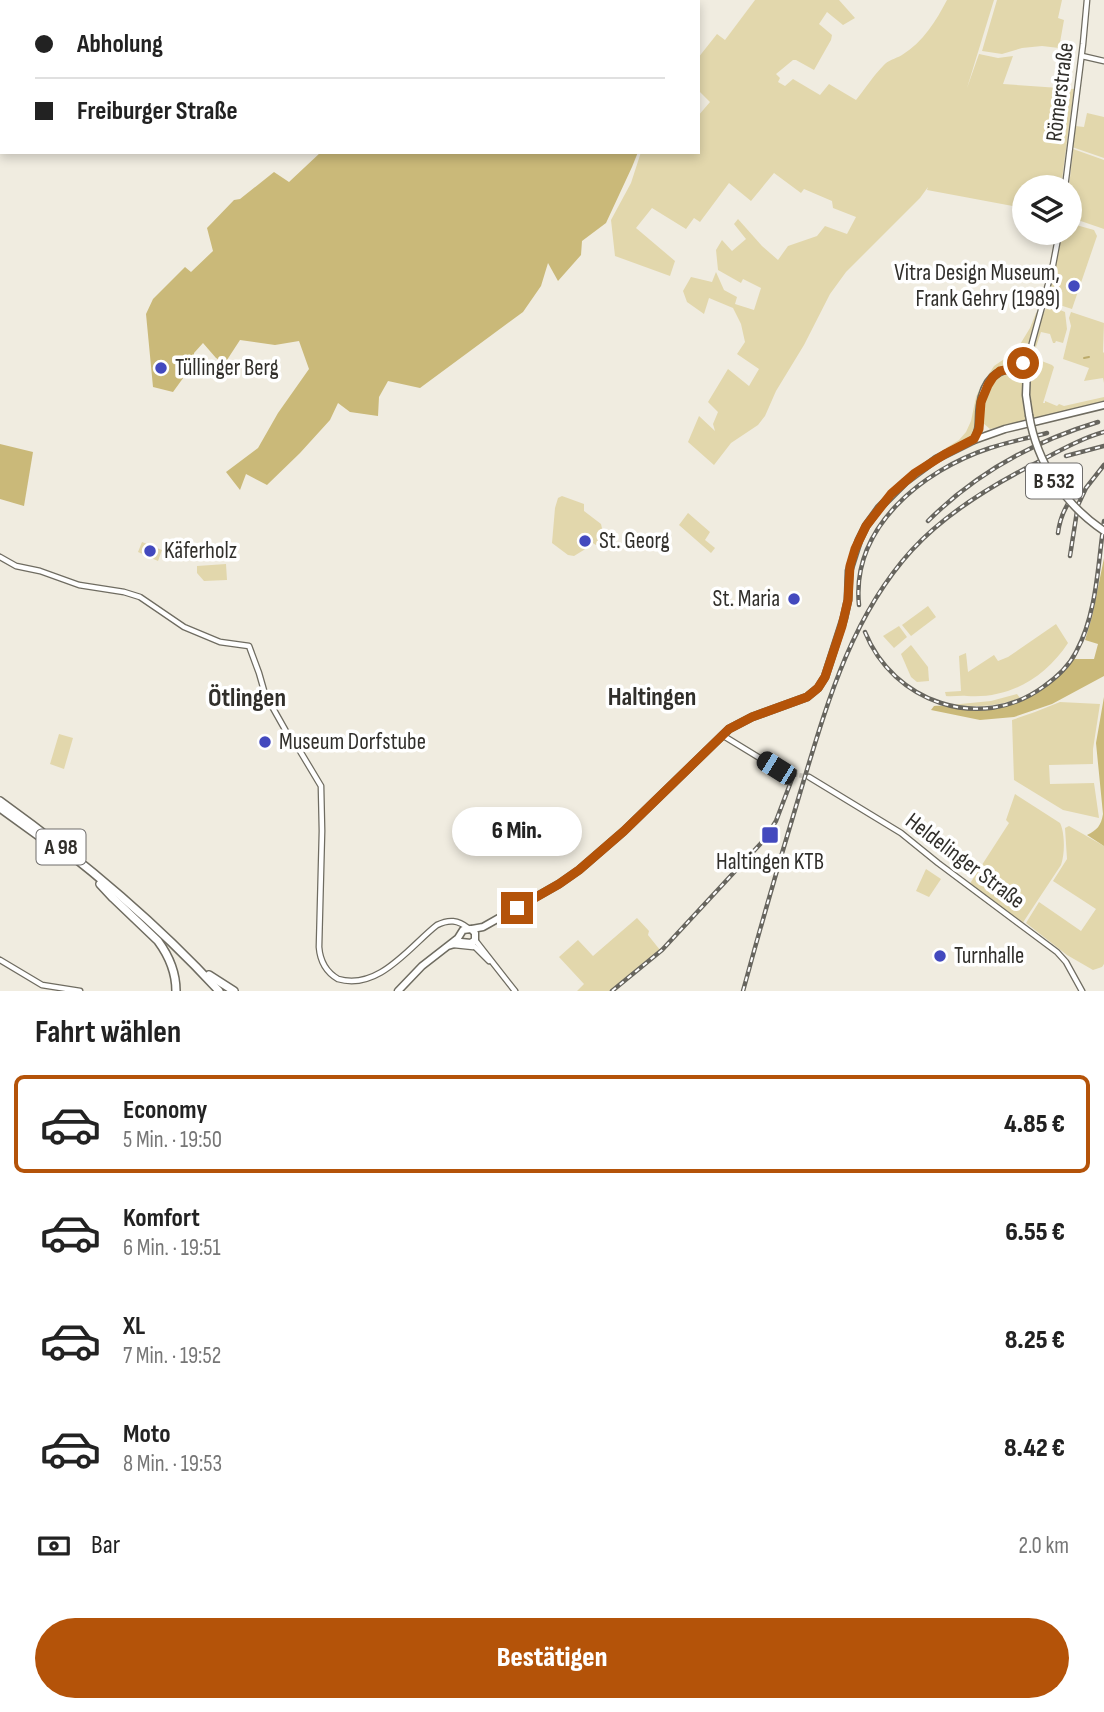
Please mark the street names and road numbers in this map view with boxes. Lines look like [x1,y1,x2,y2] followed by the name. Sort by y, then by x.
[1040,41,1080,143] street label: Römerstraße
[1026,463,1082,498] road number: B 532
[900,807,1030,915] street label: Heldelinger Straße
[36,830,86,864] road number: A 98

